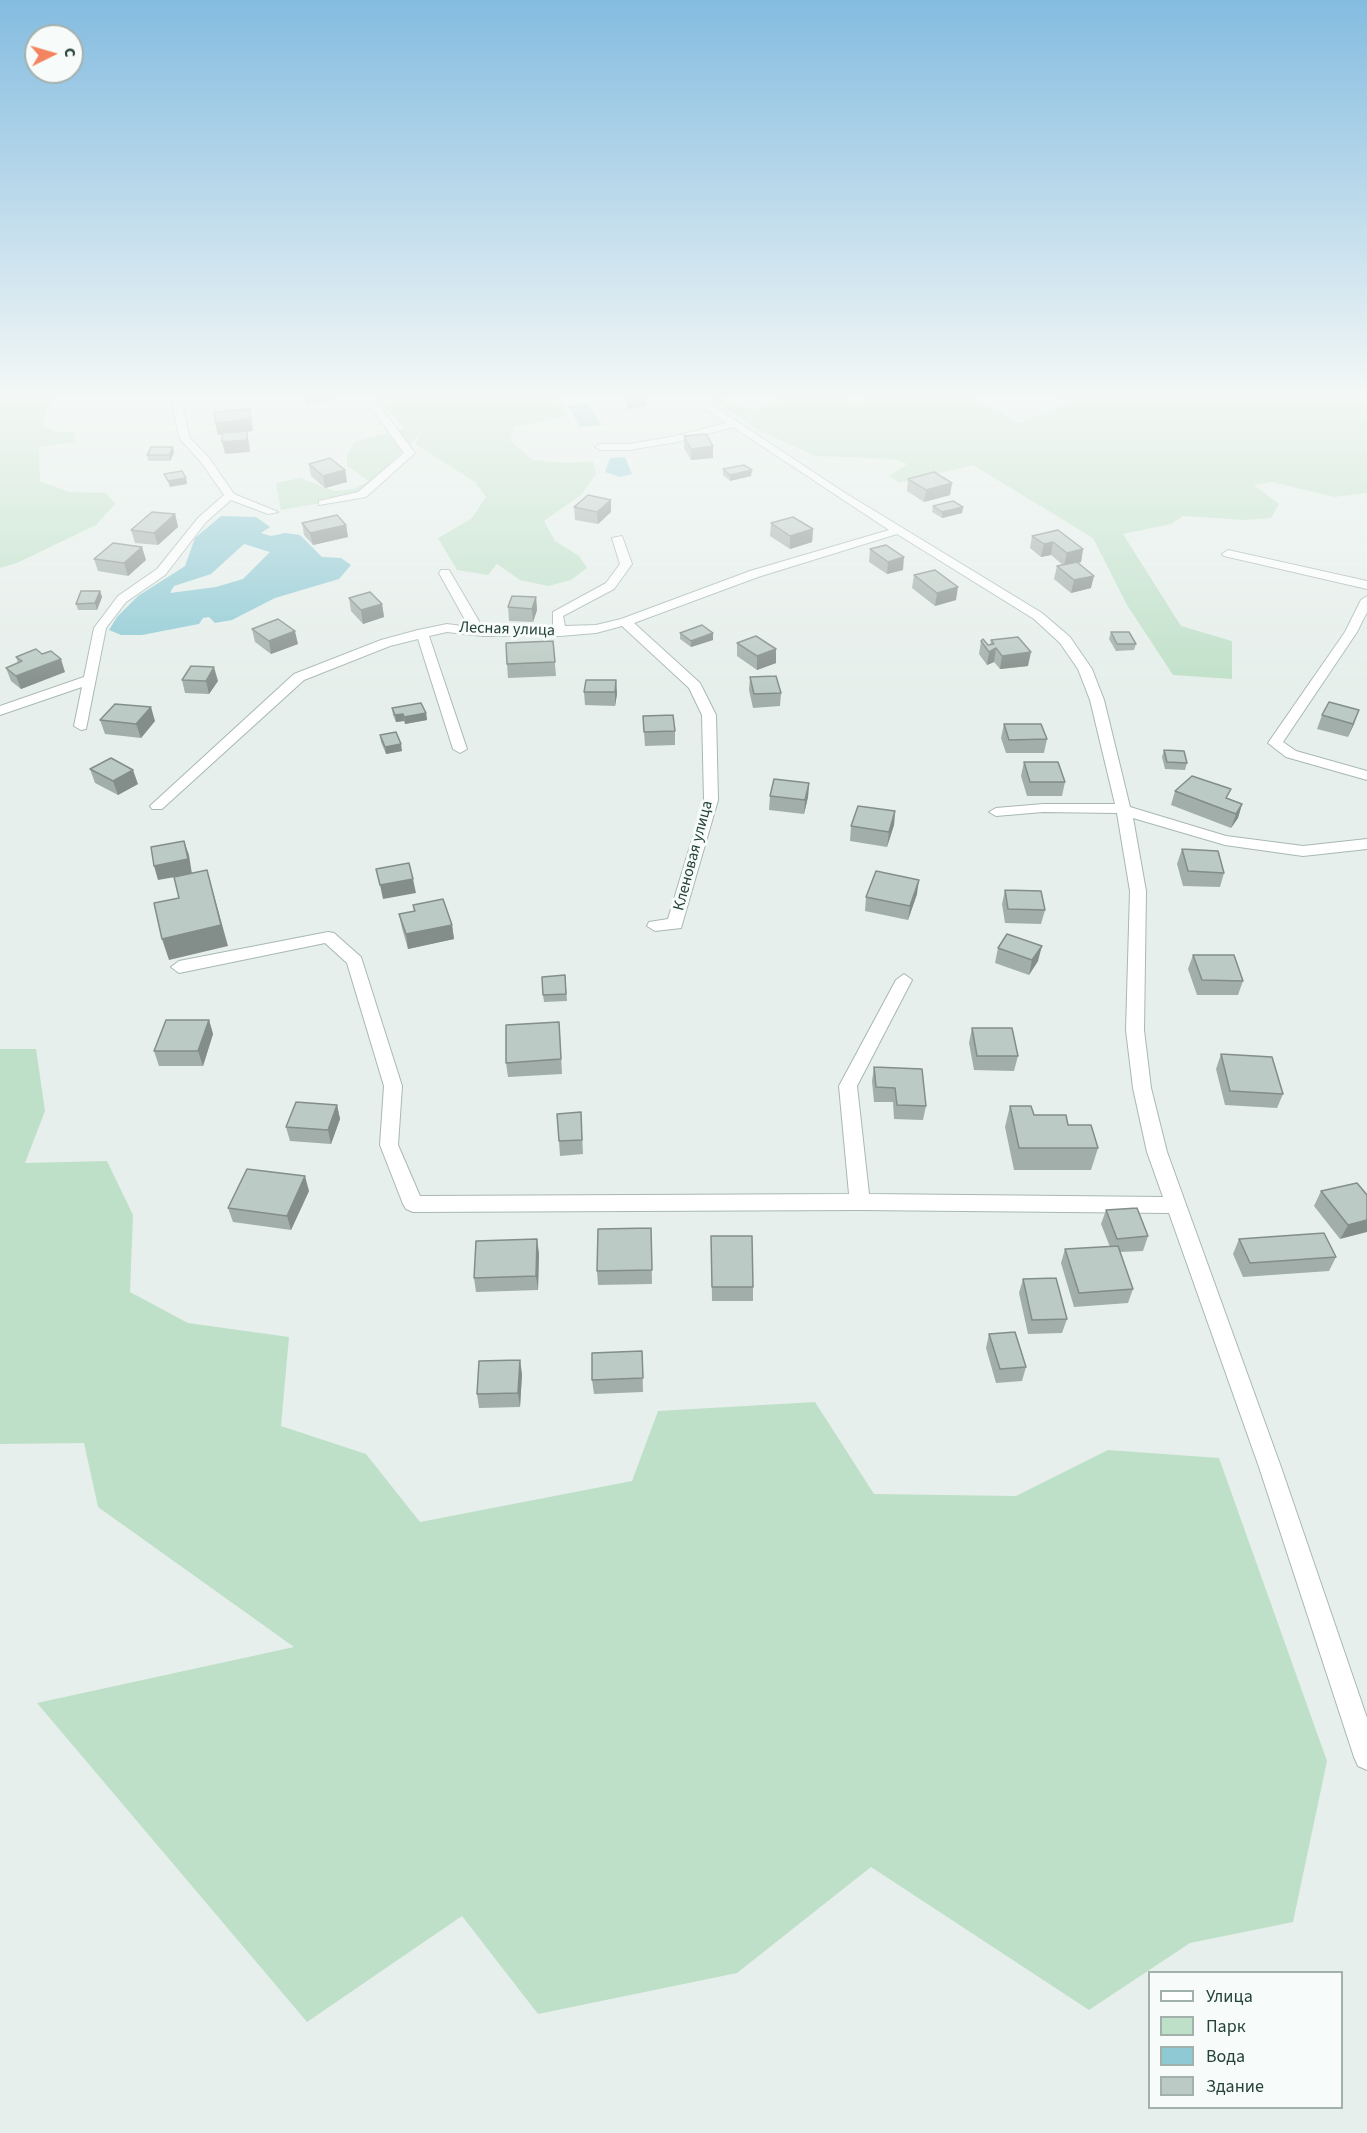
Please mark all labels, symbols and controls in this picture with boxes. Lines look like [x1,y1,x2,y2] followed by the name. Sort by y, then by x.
[24,24,84,84] north arrow
[59,47,81,58] text: С
[459,619,555,641] street label: Лесная улица
[670,799,718,913] street label: Кленовая улица
[1148,1971,1343,2109] legend
[1206,1984,1253,2009] text: Улица
[1206,2014,1246,2039] text: Парк
[1206,2044,1245,2069] text: Вода
[1206,2074,1264,2099] text: Здание

